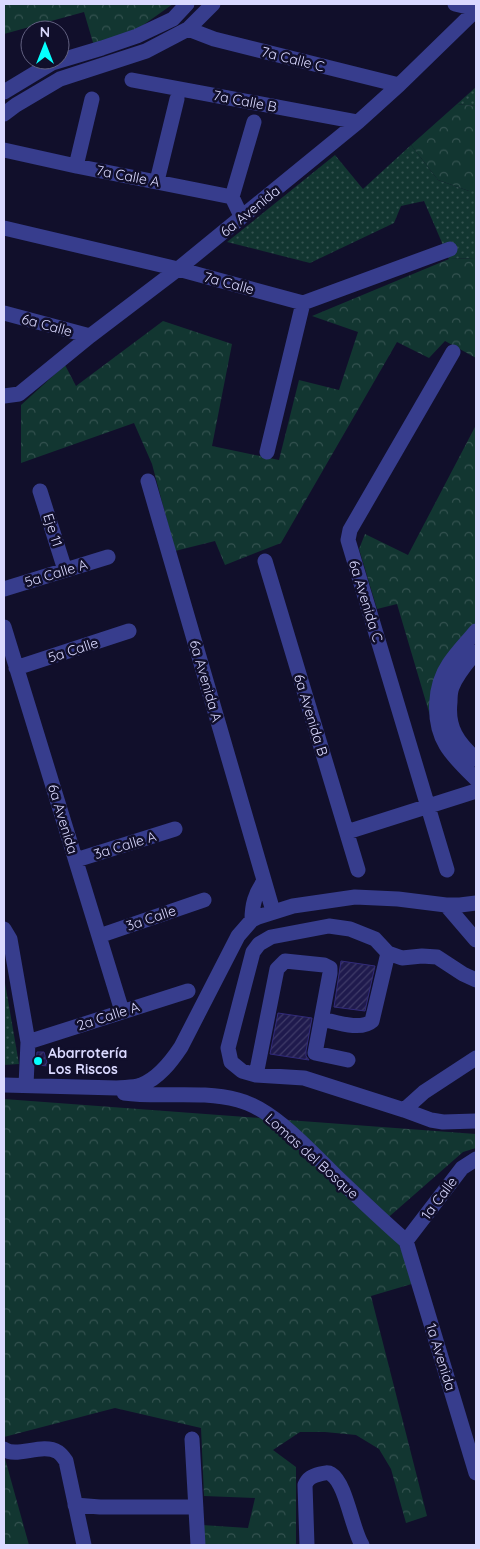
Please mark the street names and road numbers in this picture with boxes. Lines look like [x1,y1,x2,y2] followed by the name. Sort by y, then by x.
[260,42,326,76] street label: 7a Calle C
[212,86,278,116] street label: 7a Calle B
[95,161,161,191] street label: 7a Calle A
[216,181,284,241] street label: 6a Avenida
[202,268,256,298] street label: 7a Calle
[20,310,74,340] street label: 6a Calle
[39,511,67,549] street label: Eje 11
[22,555,90,591] street label: 5a Calle A
[345,558,387,644] street label: 6a Avenida C
[46,633,100,667] street label: 5a Calle
[186,638,226,724] street label: 6a Avenida A
[290,672,332,758] street label: 6a Avenida B
[44,782,82,856] street label: 6a Avenida
[92,827,158,863] street label: 3a Calle A
[124,901,178,935] street label: 3a Calle
[74,997,142,1035] street label: 2a Calle A
[262,1109,362,1203] street label: Lomas del Bosque
[417,1173,461,1223] street label: 1a Calle
[422,1321,460,1393] street label: 1a Avenida

